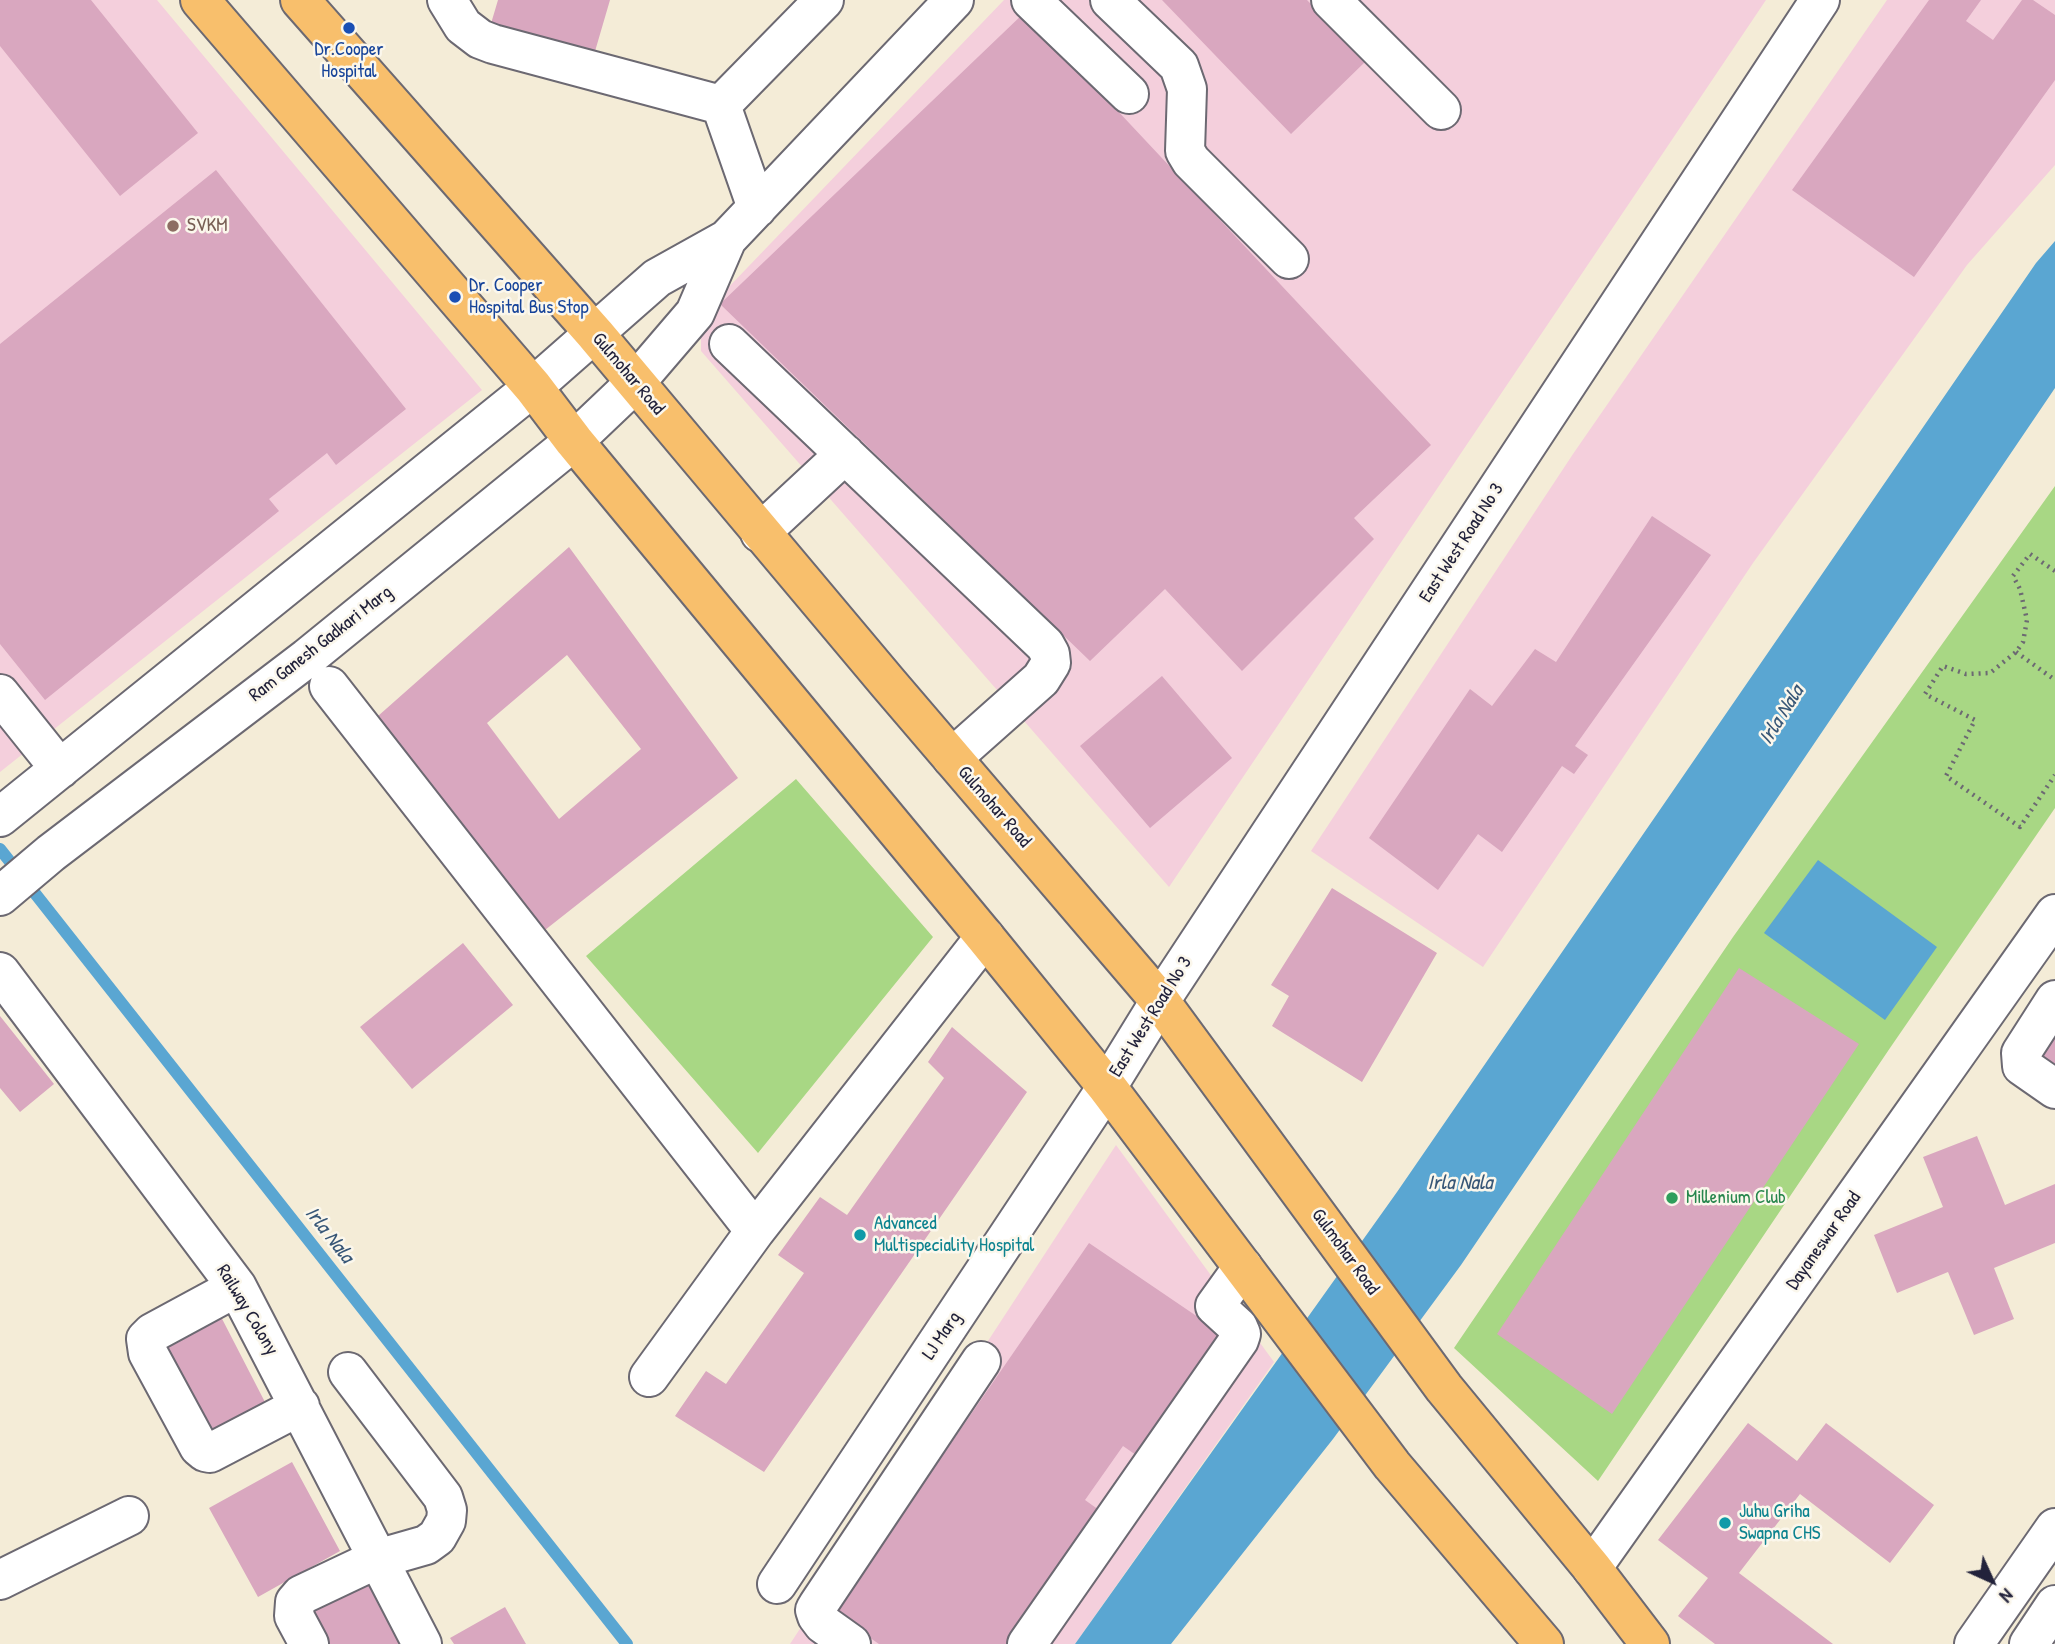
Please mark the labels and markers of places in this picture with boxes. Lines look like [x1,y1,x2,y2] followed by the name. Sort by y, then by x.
[341,20,357,36] marker: Dr.Cooper Hospital
[314,39,384,83] place label: Dr.Cooper Hospital
[187,215,228,237] place label: SVKM
[165,218,181,234] marker: SVKM
[469,275,589,319] place label: Dr. Cooper Hospital Bus Stop
[447,289,463,305] marker: Dr. Cooper Hospital Bus Stop
[1686,1187,1786,1209] place label: Millenium Club
[1664,1190,1680,1206] marker: Millenium Club
[874,1213,1034,1257] place label: Advanced Multispeciality Hospital
[852,1227,868,1243] marker: Advanced Multispeciality Hospital
[1739,1501,1821,1545] place label: Juhu Griha Swapna CHS
[1717,1515,1733,1531] marker: Juhu Griha Swapna CHS

